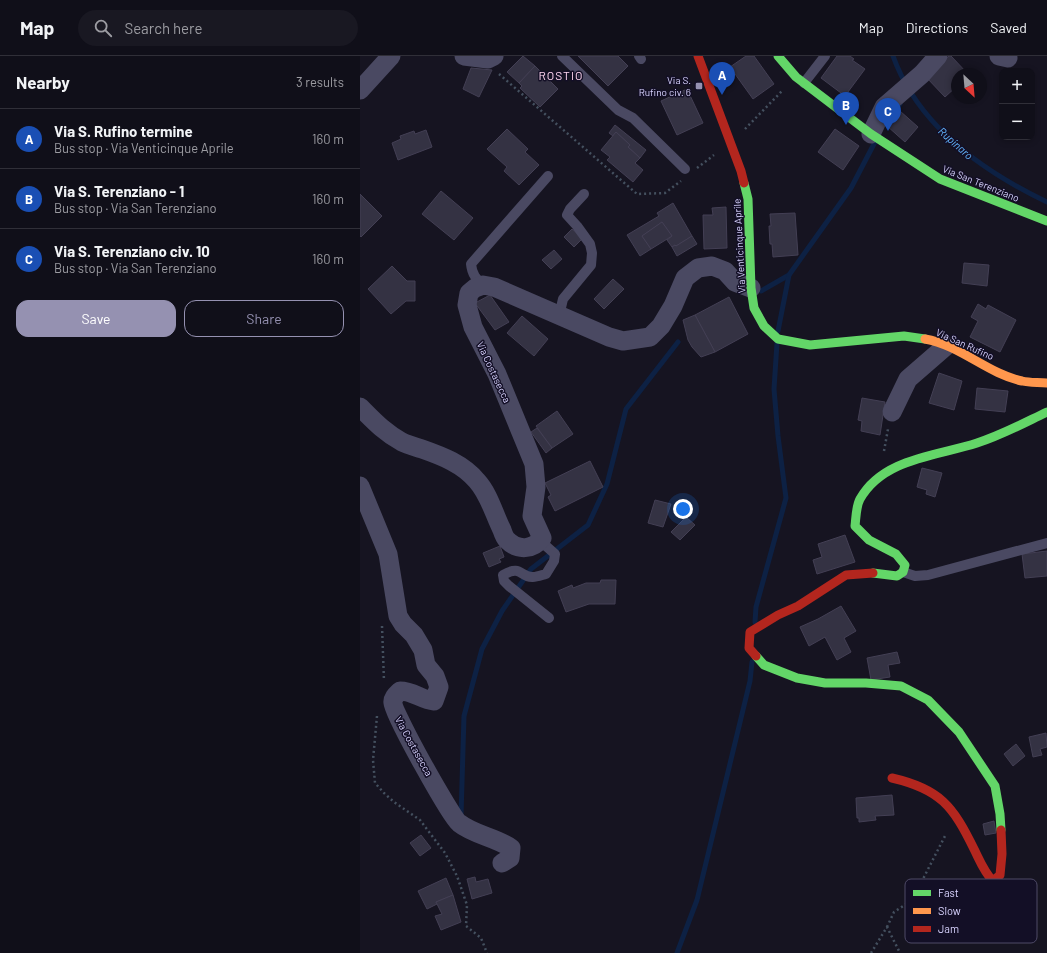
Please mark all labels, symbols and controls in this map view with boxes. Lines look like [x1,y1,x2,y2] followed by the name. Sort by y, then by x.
[78,10,358,46] search box
[20,16,54,39] text: Map
[92,17,114,39] icon: search
[124,19,202,37] text: Search here
[859,19,884,36] text: Map
[906,19,968,36] text: Directions
[990,19,1027,36] text: Saved
[709,62,735,95] pin: A
[539,68,583,82] district label: ROSTIO
[951,68,987,104] north arrow
[999,68,1035,140] map controls
[999,68,1035,104] button: +
[16,72,70,92] text: Nearby
[296,74,344,90] text: 3 results
[639,74,691,98] place label: Via S. Rufino civ. 6
[694,81,704,91] marker: Via S. Rufino civ. 6
[833,92,859,125] pin: B
[875,98,901,131] pin: C
[999,104,1035,140] button: −
[54,122,193,140] text: Via S. Rufino termine
[936,124,976,162] water label: Rupinaro
[25,131,33,147] text: A
[312,131,344,147] text: 160 m
[54,140,234,156] text: Bus stop · Via Venticinque Aprile
[941,162,1021,204] street label: Via San Terenziano
[54,182,184,200] text: Via S. Terenziano - 1
[25,191,33,207] text: B
[312,191,344,207] text: 160 m
[731,198,747,294] street label: Via Venticinque Aprile
[54,200,217,216] text: Bus stop · Via San Terenziano
[54,242,210,260] text: Via S. Terenziano civ. 10
[25,251,33,267] text: C
[312,251,344,267] text: 160 m
[54,260,217,276] text: Bus stop · Via San Terenziano
[16,300,176,337] button: Save
[184,300,344,337] button: Share
[934,326,996,362] street label: Via San Rufino
[475,339,513,405] street label: Via Costasecca
[673,499,693,519] your location
[393,714,435,778] street label: Via Costasecca
[905,879,1037,943] legend
[938,886,959,899] text: Fast
[938,904,961,917] text: Slow
[938,922,959,935] text: Jam

